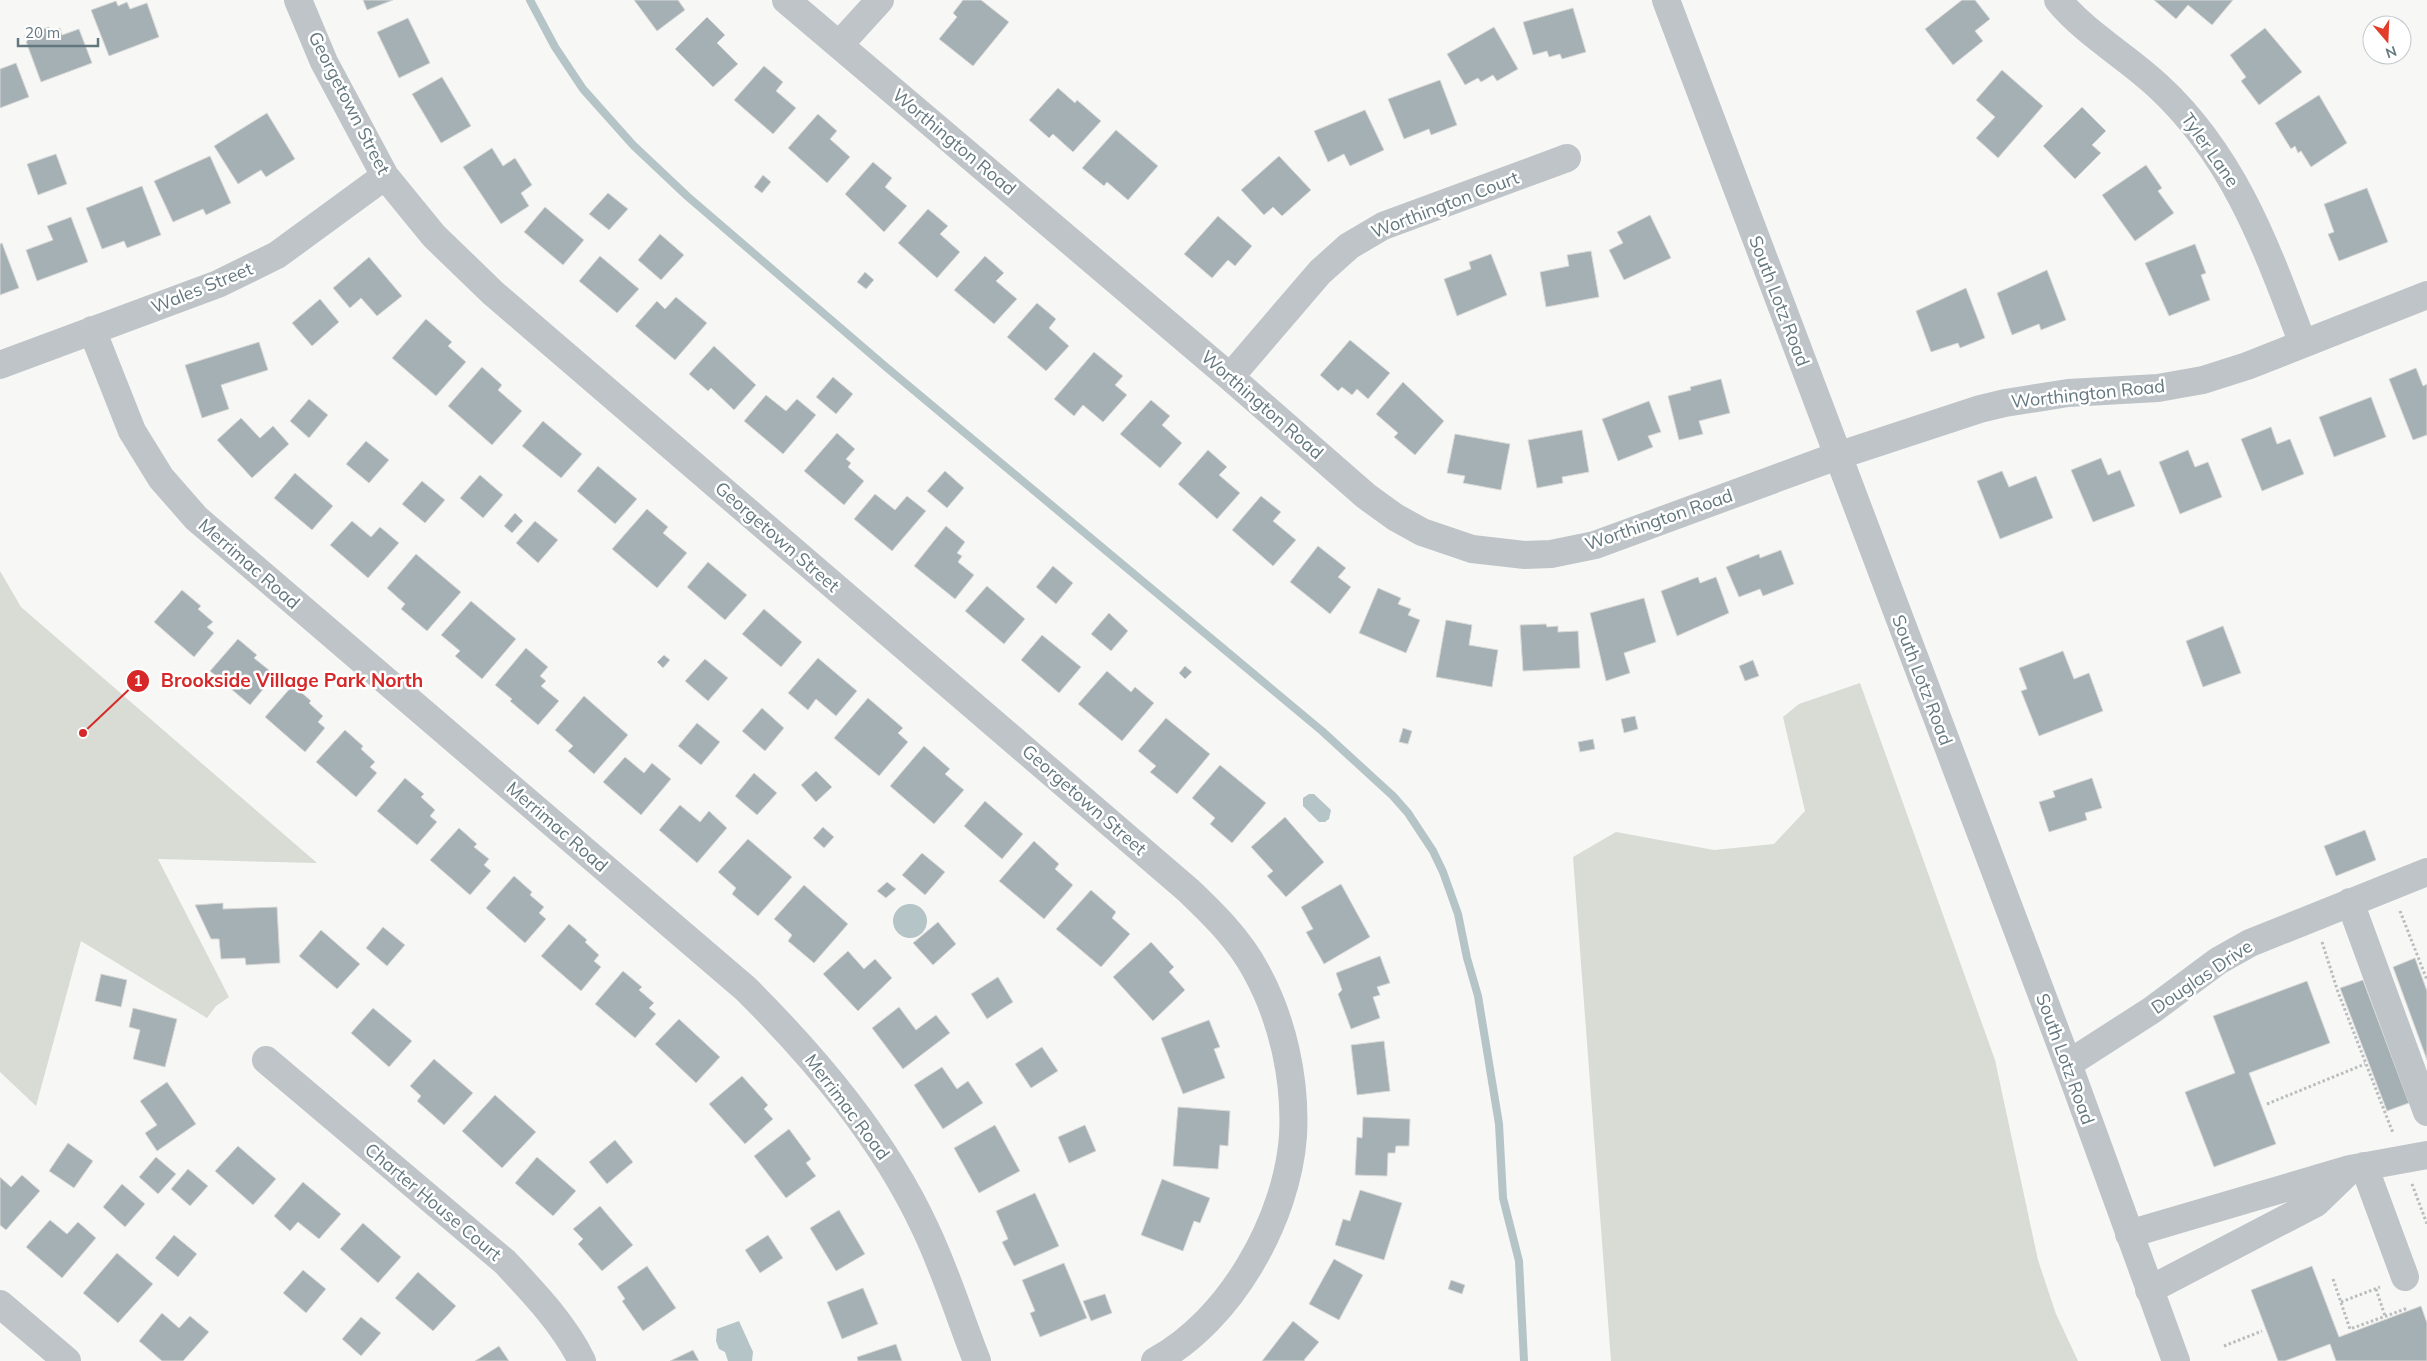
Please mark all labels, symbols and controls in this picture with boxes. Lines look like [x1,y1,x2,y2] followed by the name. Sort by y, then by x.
[18,15,98,47] scale bar
[2362,15,2412,65] north arrow
[25,23,60,42] text: 20 m
[303,27,395,178] street label: Georgetown Street
[2383,42,2399,63] text: N
[888,83,1021,200] street label: Worthington Road
[2176,108,2244,191] street label: Tyler Lane
[1368,166,1522,243] street label: Worthington Court
[1744,232,1815,369] street label: South Lotz Road
[148,257,256,318] street label: Wales Street
[1196,345,1328,464] street label: Worthington Road
[2010,374,2166,413] street label: Worthington Road
[710,476,844,597] street label: Georgetown Street
[1582,483,1736,556] street label: Worthington Road
[194,513,305,614] street label: Merrimac Road
[1887,611,1958,748] street label: South Lotz Road
[125,664,433,698] callout: Brookside Village Park North
[161,668,423,692] text: Brookside Village Park North
[133,671,143,690] text: 1
[1017,739,1151,860] street label: Georgetown Street
[502,776,613,877] street label: Merrimac Road
[2147,934,2257,1019] street label: Douglas Drive
[2031,990,2100,1128] street label: South Lotz Road
[800,1049,895,1164] street label: Merrimac Road
[360,1138,506,1266] street label: Charter House Court

